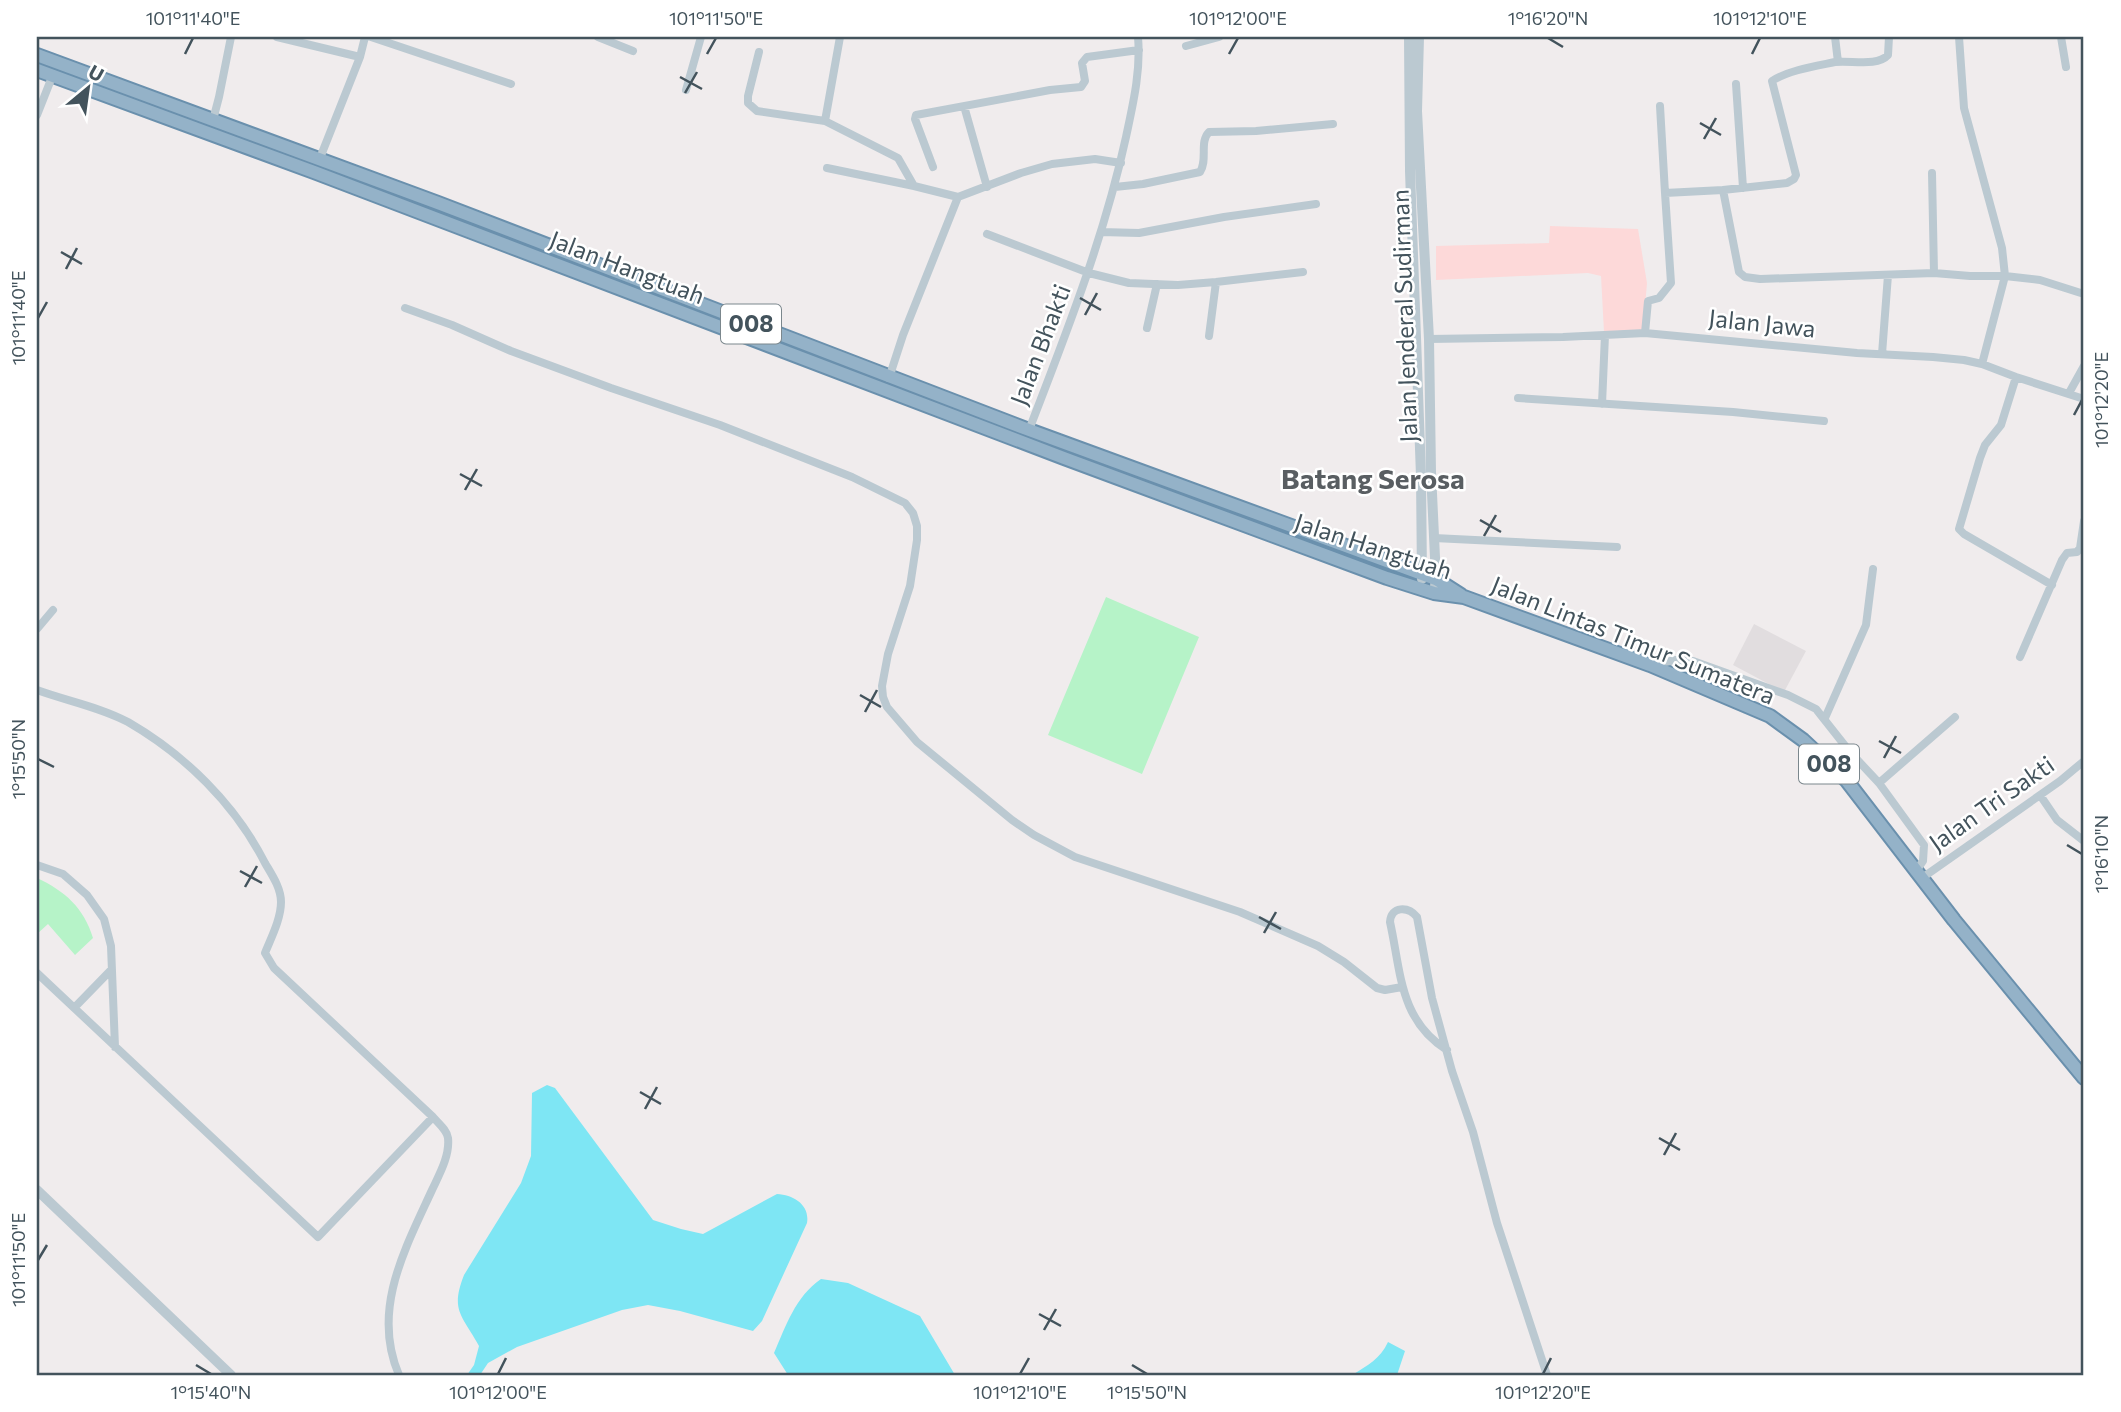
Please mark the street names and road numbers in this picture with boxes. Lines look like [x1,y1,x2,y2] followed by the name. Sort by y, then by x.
[1385,189,1422,443] street label: Jalan Jenderal Sudirman
[546,224,709,309] street label: Jalan Hangtuah
[1003,280,1076,409] street label: Jalan Bhakti
[1707,302,1817,343] street label: Jalan Jawa
[721,304,781,344] road number: 008
[1291,507,1456,585] street label: Jalan Hangtuah
[1487,569,1780,710] street label: Jalan Lintas Timur Sumatera
[1799,744,1859,784] road number: 008
[1923,749,2059,856] street label: Jalan Tri Sakti

